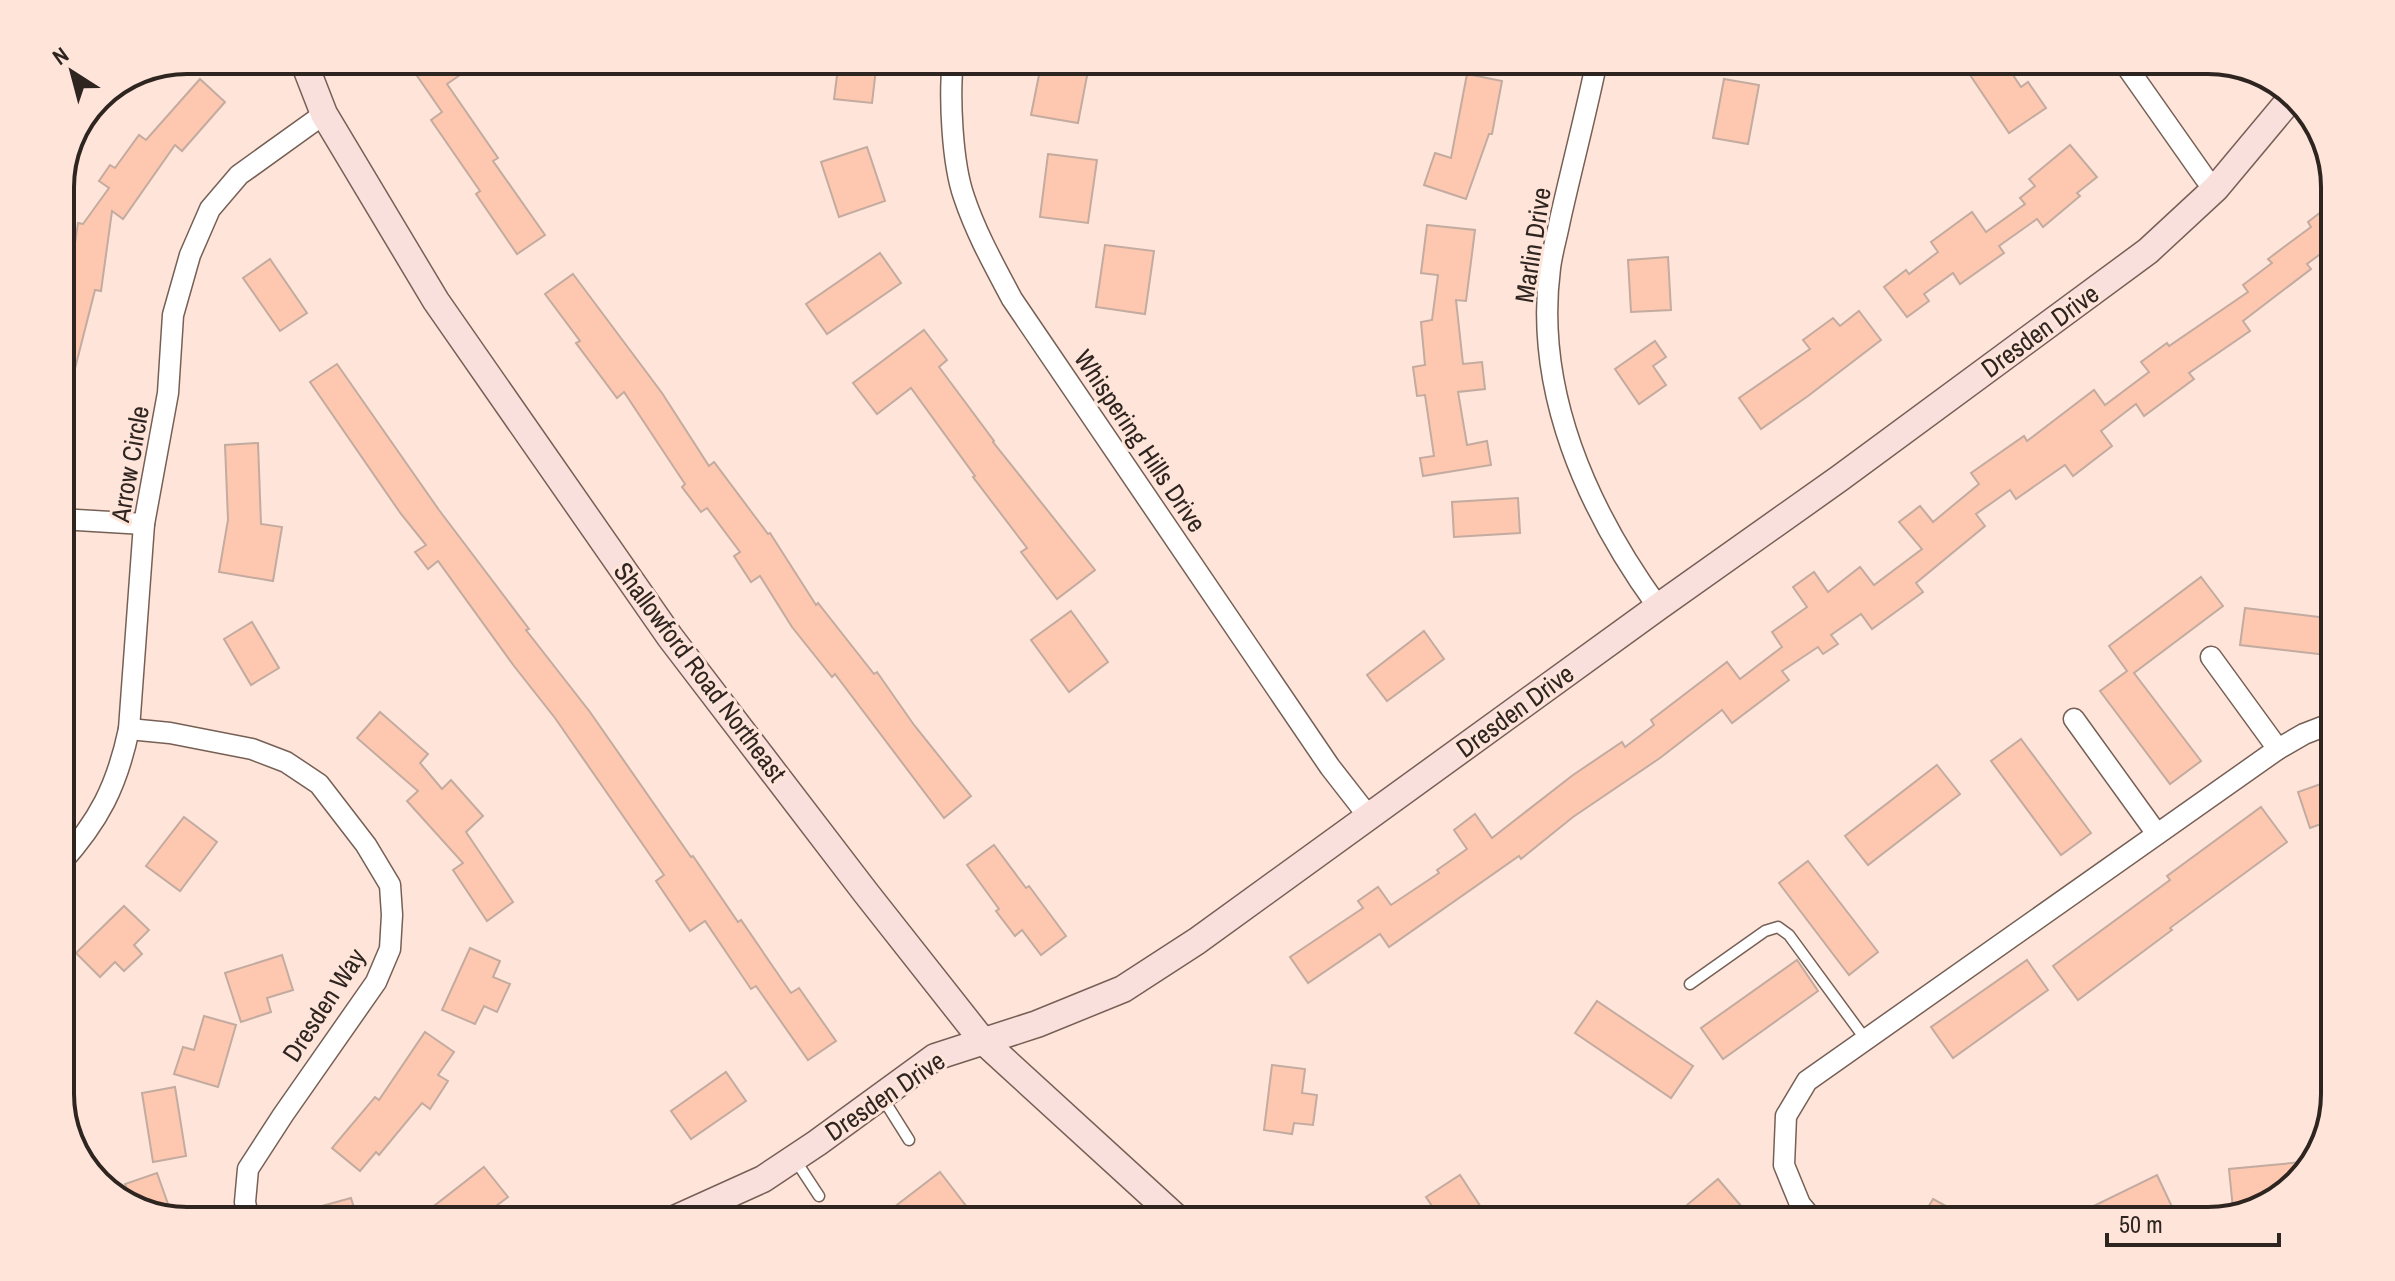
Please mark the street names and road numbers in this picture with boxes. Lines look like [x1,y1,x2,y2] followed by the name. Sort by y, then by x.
[1506,185,1559,305] street label: Marlin Drive
[1974,276,2106,385] street label: Dresden Drive
[1066,343,1215,539] street label: Whispering Hills Drive
[102,403,157,526] street label: Arrow Circle
[606,555,795,789] street label: Shallowford Road Northeast
[1449,656,1581,765] street label: Dresden Drive
[274,941,373,1068] street label: Dresden Way
[818,1043,951,1149] street label: Dresden Drive

